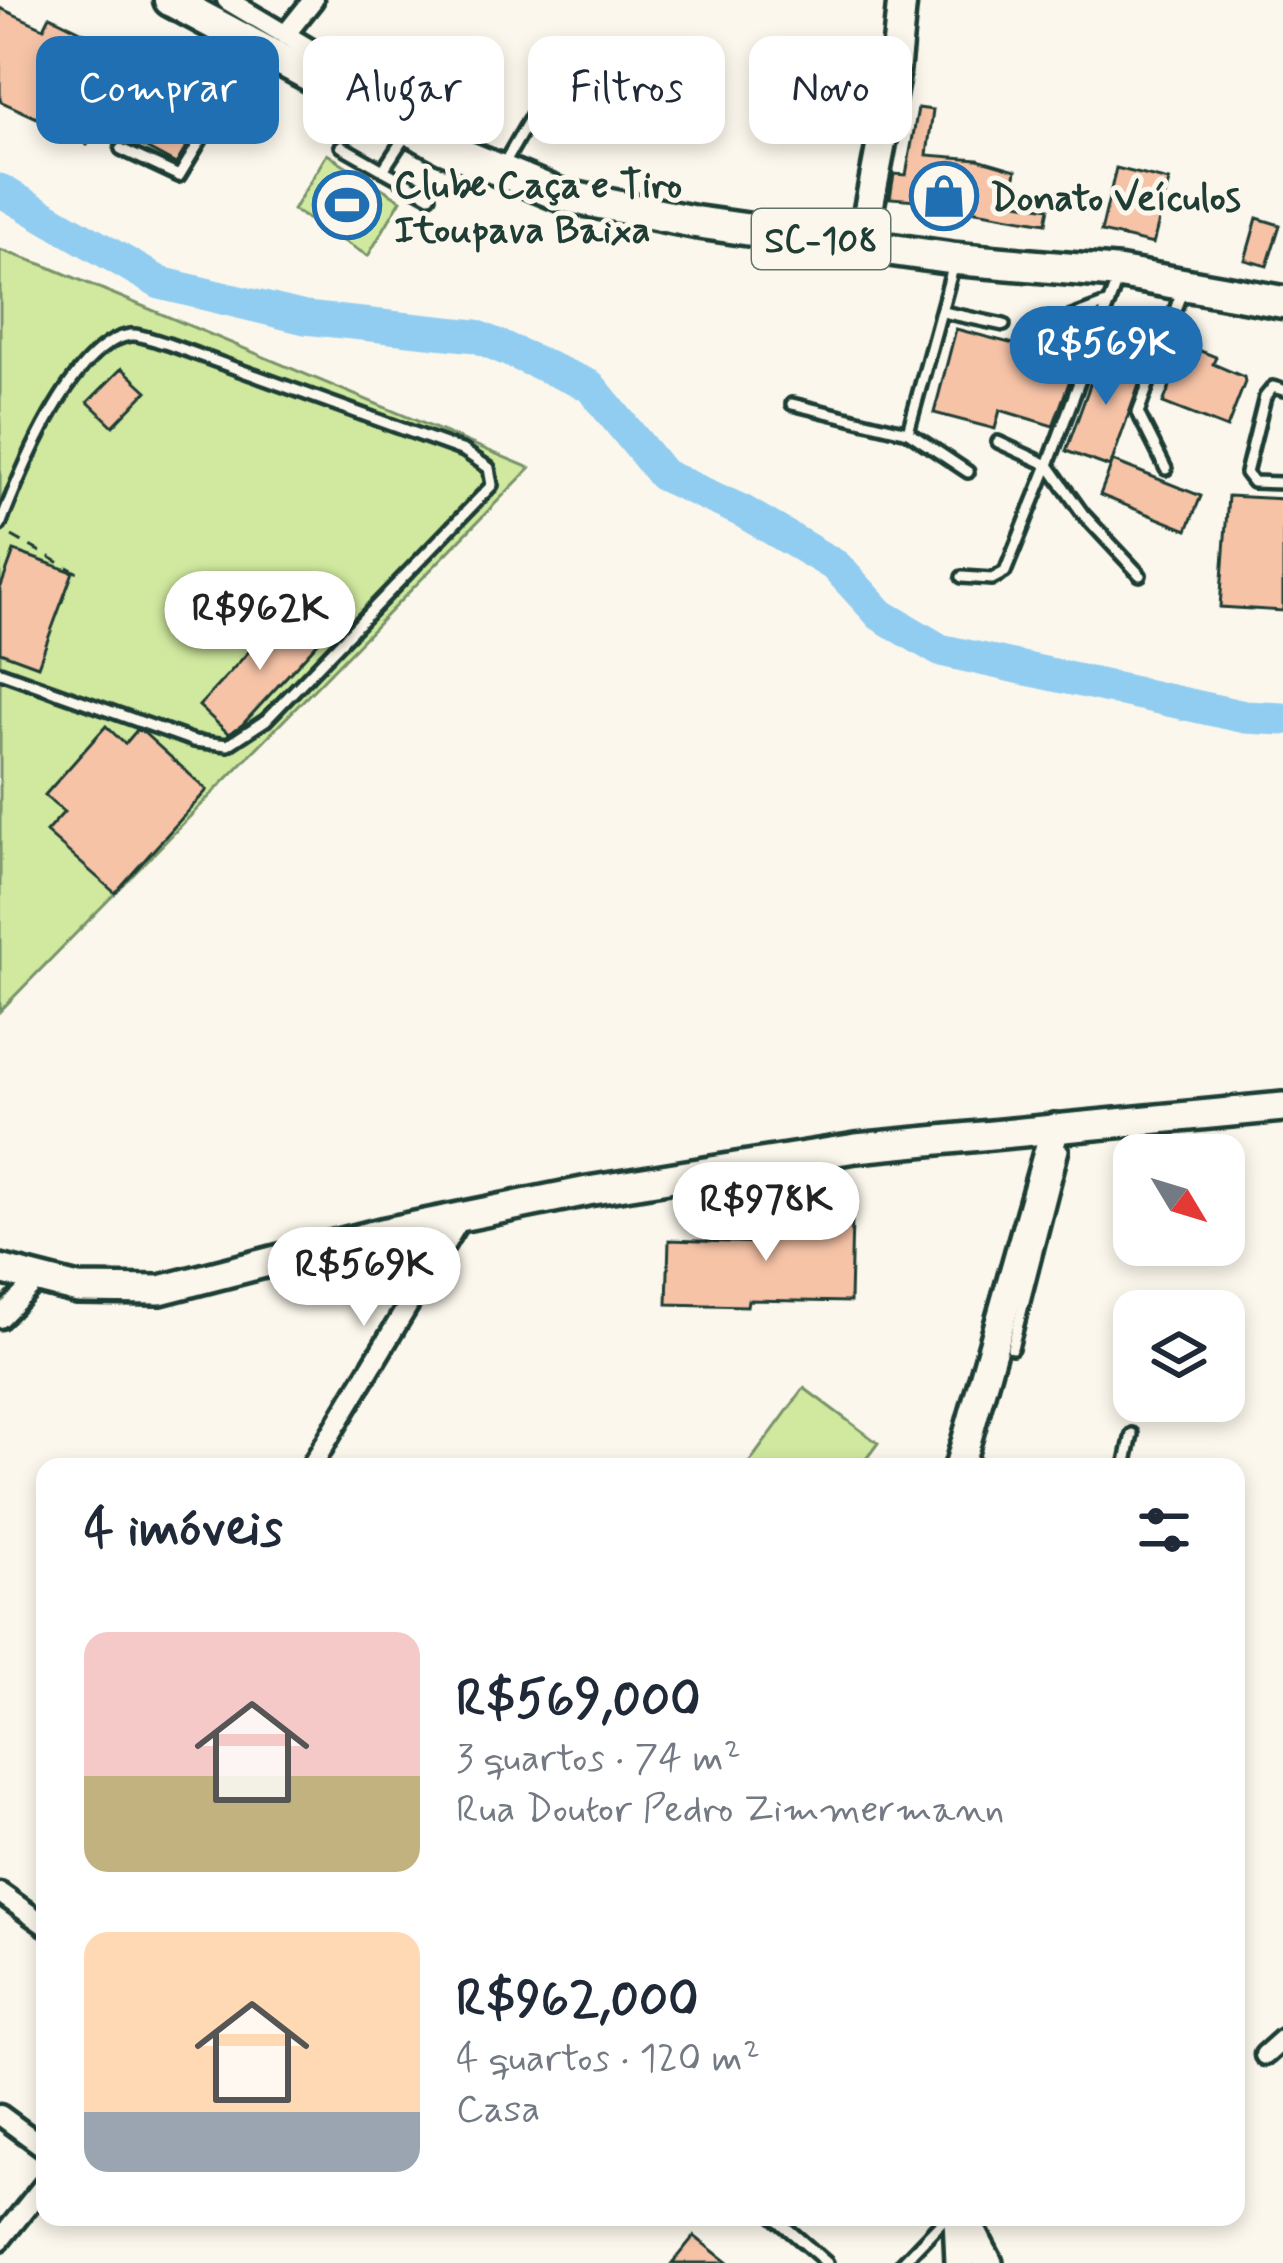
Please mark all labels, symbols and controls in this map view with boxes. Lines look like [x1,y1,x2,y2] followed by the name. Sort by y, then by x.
[36,36,279,144] chip: Comprar
[303,36,504,144] chip: Alugar
[528,36,725,144] chip: Filtros
[749,36,912,144] chip: Novo
[394,161,682,257] place label: Clube Caça e Tiro Itoupava Baixa
[909,161,979,231] shop icon: Donato Veículos
[312,170,382,240] sports icon: Clube Caça e Tiro Itoupava Baixa
[990,174,1241,225] place label: Donato Veículos
[752,209,890,269] road number: SC-108
[1008,306,1204,408] pin: R$569K
[1037,319,1175,370] text: R$569K
[162,571,358,673] pin: R$962K
[191,584,329,635] text: R$962K
[1113,1134,1245,1266] north arrow
[1113,1134,1245,1422] map controls
[668,1162,864,1264] pin: R$978K
[699,1175,833,1226] text: R$978K
[266,1227,462,1329] pin: R$569K
[295,1240,433,1291] text: R$569K
[1113,1290,1245,1422] button: layers
[84,1497,283,1563] text: 4 imóveis
[1131,1497,1197,1563] icon: filters
[456,1668,701,1734] text: R$569,000
[180,1680,324,1824] icon: home
[456,1734,741,1785] text: 3 quartos · 74 m²
[456,1785,1004,1836] text: Rua Doutor Pedro Zimmermann
[456,1968,699,2034] text: R$962,000
[180,1980,324,2124] icon: home
[456,2034,760,2085] text: 4 quartos · 120 m²
[456,2085,540,2136] text: Casa

